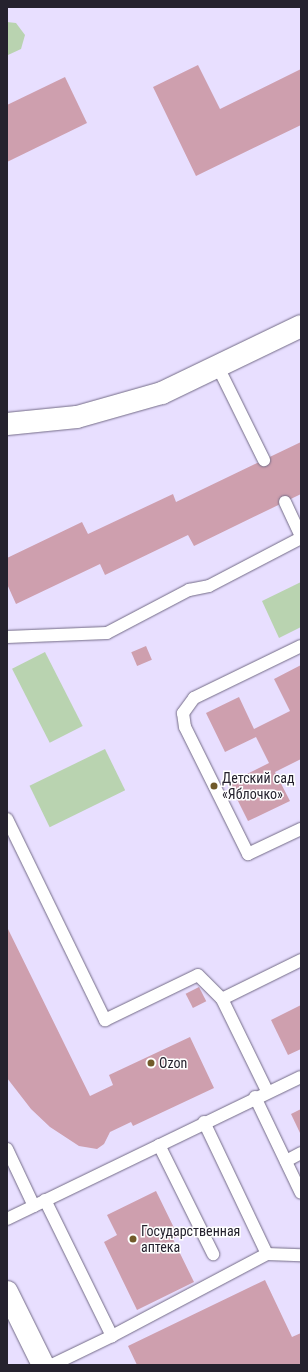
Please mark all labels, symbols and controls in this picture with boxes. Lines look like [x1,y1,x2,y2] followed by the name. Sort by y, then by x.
[222,770,294,802] place label: Детский сад «Яблочко»
[209,781,219,791] marker: Детский сад «Яблочко»
[159,1055,187,1071] place label: Ozon
[146,1058,156,1068] marker: Ozon
[141,1223,240,1256] place label: Государственная аптека
[128,1234,138,1244] marker: Государственная аптека

